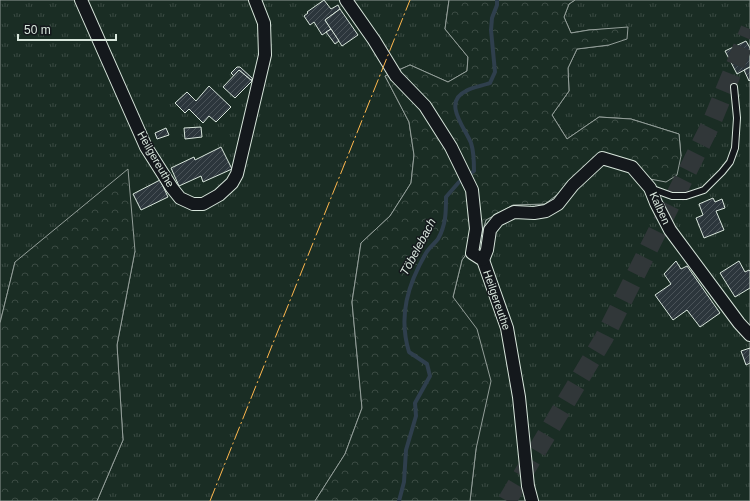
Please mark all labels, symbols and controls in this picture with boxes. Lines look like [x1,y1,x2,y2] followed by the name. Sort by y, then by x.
[18,16,116,42] scale bar
[24,23,51,37] text: 50 m
[135,129,177,189] street label: Heilgereuthe
[647,190,673,226] street label: Kalben
[397,216,439,278] water label: Töbelebach
[481,269,513,331] street label: Heilgereuthe

